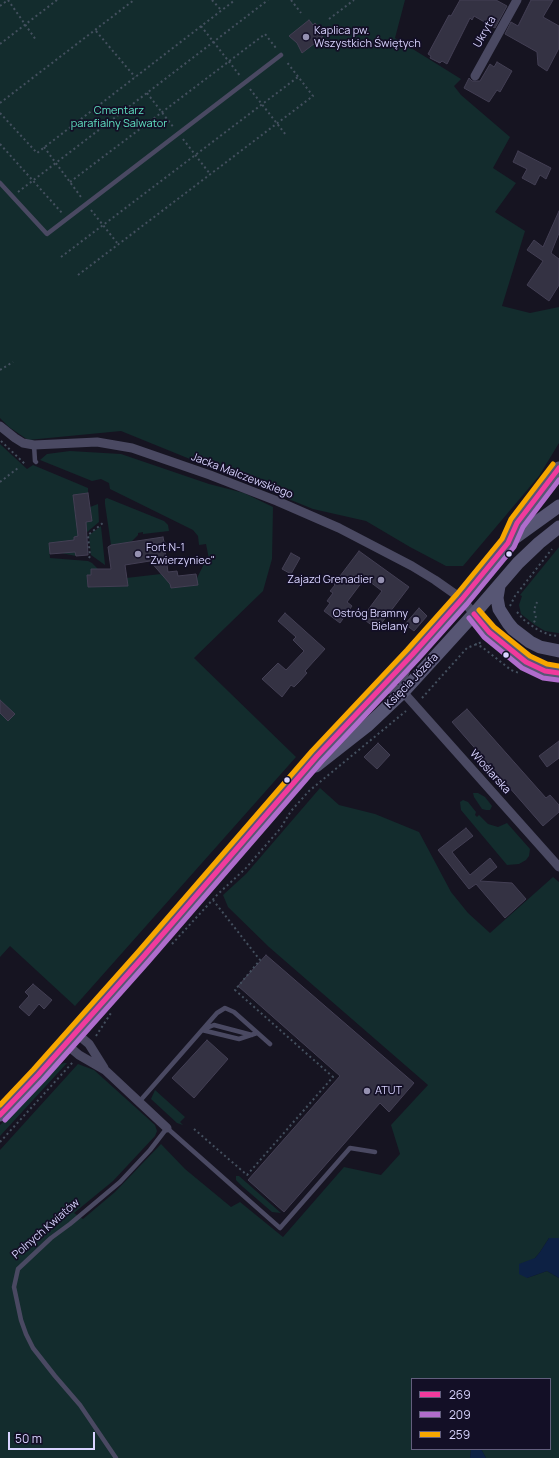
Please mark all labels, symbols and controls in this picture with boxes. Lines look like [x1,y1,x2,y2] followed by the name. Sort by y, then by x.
[471,14,499,50] street label: Ukryta
[314,24,421,50] place label: Kaplica pw. Wszystkich Świętych
[301,32,311,42] marker: Kaplica pw. Wszystkich Świętych
[71,104,167,130] park label: Cmentarz parafialny Salwator
[189,450,295,502] street label: Jacka Malczewskiego
[146,541,215,567] place label: Fort N-1 "Zwierzyniec"
[133,549,143,559] marker: Fort N-1 "Zwierzyniec"
[504,549,514,559] unlabelled marker
[287,573,373,587] place label: Zajazd Grenadier
[376,575,386,585] marker: Zajazd Grenadier
[333,607,408,633] place label: Ostróg Bramny Bielany
[411,615,421,625] marker: Ostróg Bramny Bielany
[501,650,511,660] unlabelled marker
[383,651,441,711] street label: Księcia Józefa
[467,747,513,797] street label: Wioślarska
[282,775,292,785] unlabelled marker
[375,1084,402,1098] place label: ATUT
[362,1086,372,1096] marker: ATUT
[10,1196,82,1262] street label: Polnych Kwiatów
[411,1378,551,1450] legend
[449,1386,471,1403] text: 269
[449,1406,471,1423] text: 209
[10,1424,97,1450] scale bar
[449,1426,470,1443] text: 259
[15,1430,42,1447] text: 50 m

